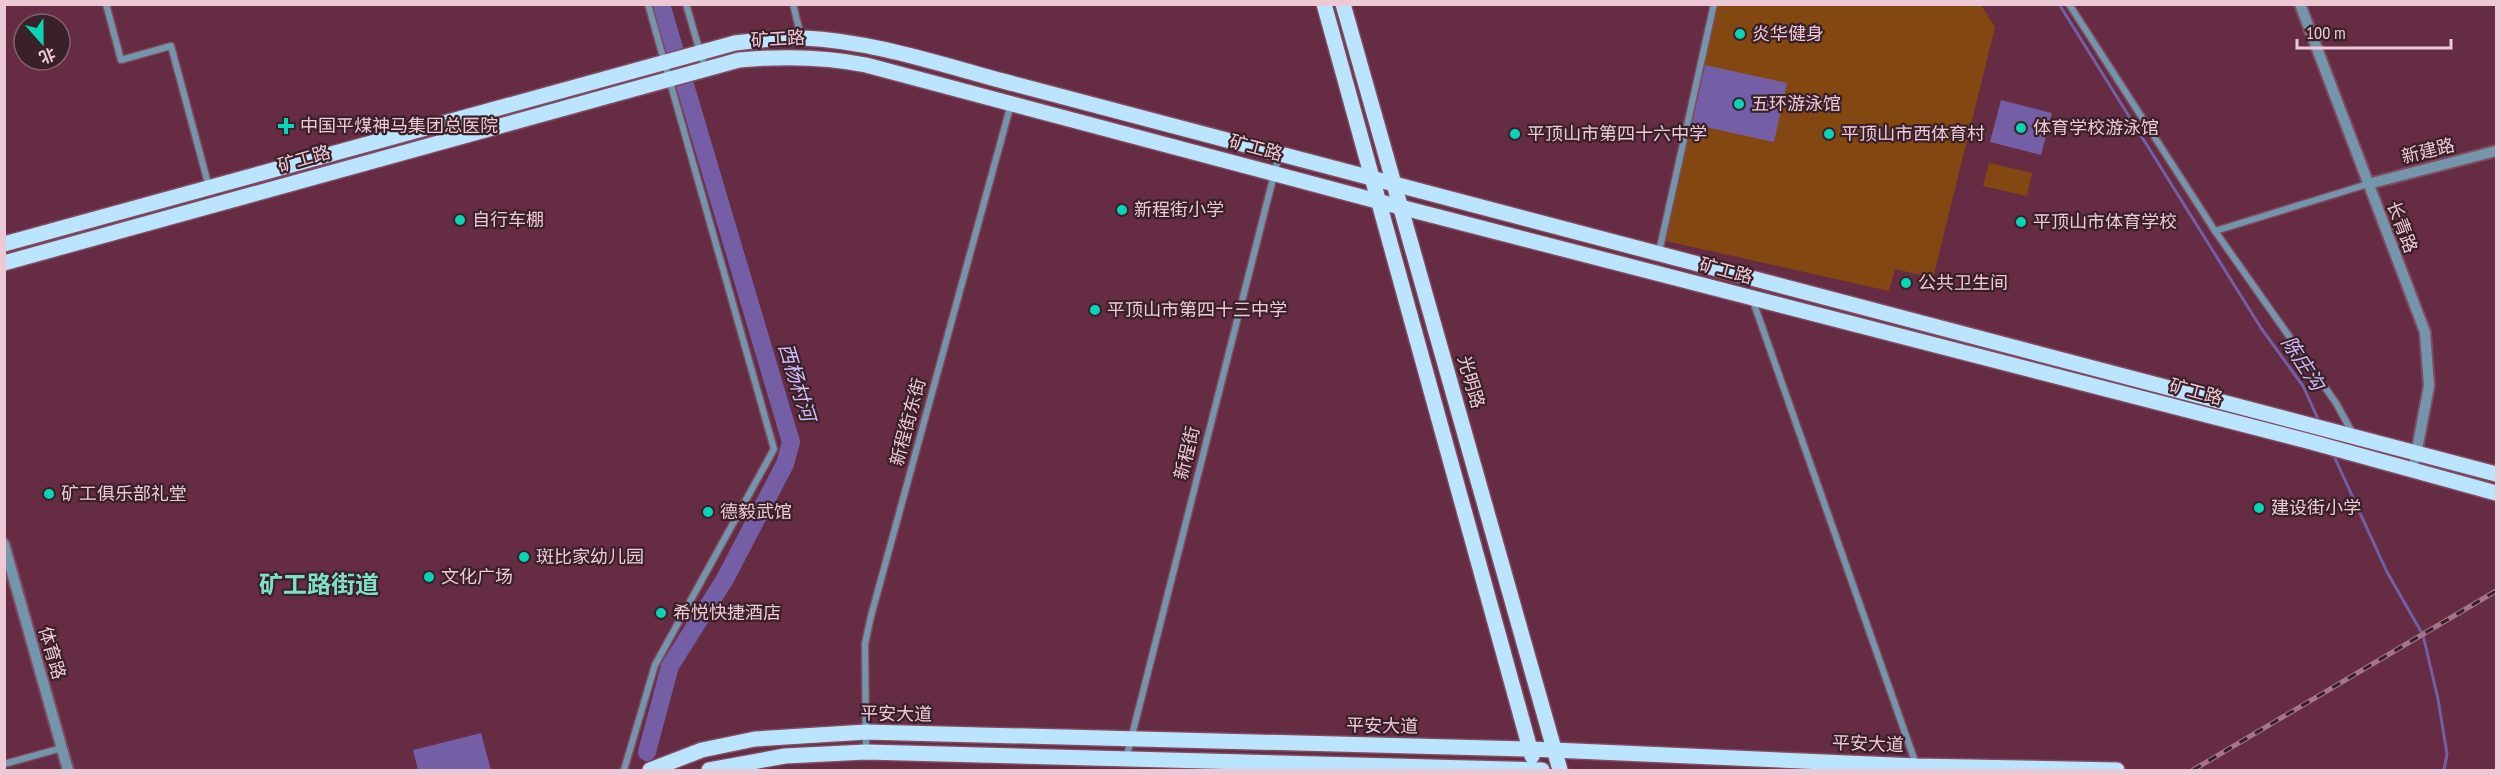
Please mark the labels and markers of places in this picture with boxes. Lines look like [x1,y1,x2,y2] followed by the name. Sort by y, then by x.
[1752,22,1824,45] place label: 炎华健身
[1733,27,1747,41] marker: 炎华健身
[1751,92,1841,115] place label: 五环游泳馆
[1732,97,1746,111] marker: 五环游泳馆
[300,114,498,137] place label: 中国平煤神马集团总医院
[2033,116,2159,139] place label: 体育学校游泳馆
[277,117,295,135] marker: 中国平煤神马集团总医院
[2014,121,2028,135] marker: 体育学校游泳馆
[1527,122,1707,145] place label: 平顶山市第四十六中学
[1841,122,1985,145] place label: 平顶山市西体育村
[1508,127,1522,141] marker: 平顶山市第四十六中学
[1822,127,1836,141] marker: 平顶山市西体育村
[1134,198,1224,221] place label: 新程街小学
[1115,203,1129,217] marker: 新程街小学
[472,208,544,231] place label: 自行车棚
[2033,210,2177,233] place label: 平顶山市体育学校
[453,213,467,227] marker: 自行车棚
[2014,215,2028,229] marker: 平顶山市体育学校
[1918,271,2008,294] place label: 公共卫生间
[1899,276,1913,290] marker: 公共卫生间
[1107,298,1287,321] place label: 平顶山市第四十三中学
[1088,303,1102,317] marker: 平顶山市第四十三中学
[61,482,187,505] place label: 矿工俱乐部礼堂
[42,487,56,501] marker: 矿工俱乐部礼堂
[2271,496,2361,519] place label: 建设街小学
[720,500,792,523] place label: 德毅武馆
[2252,501,2266,515] marker: 建设街小学
[701,505,715,519] marker: 德毅武馆
[536,545,644,568] place label: 斑比家幼儿园
[517,550,531,564] marker: 斑比家幼儿园
[441,565,513,588] place label: 文化广场
[422,570,436,584] marker: 文化广场
[673,601,781,624] place label: 希悦快捷酒店
[654,606,668,620] marker: 希悦快捷酒店

